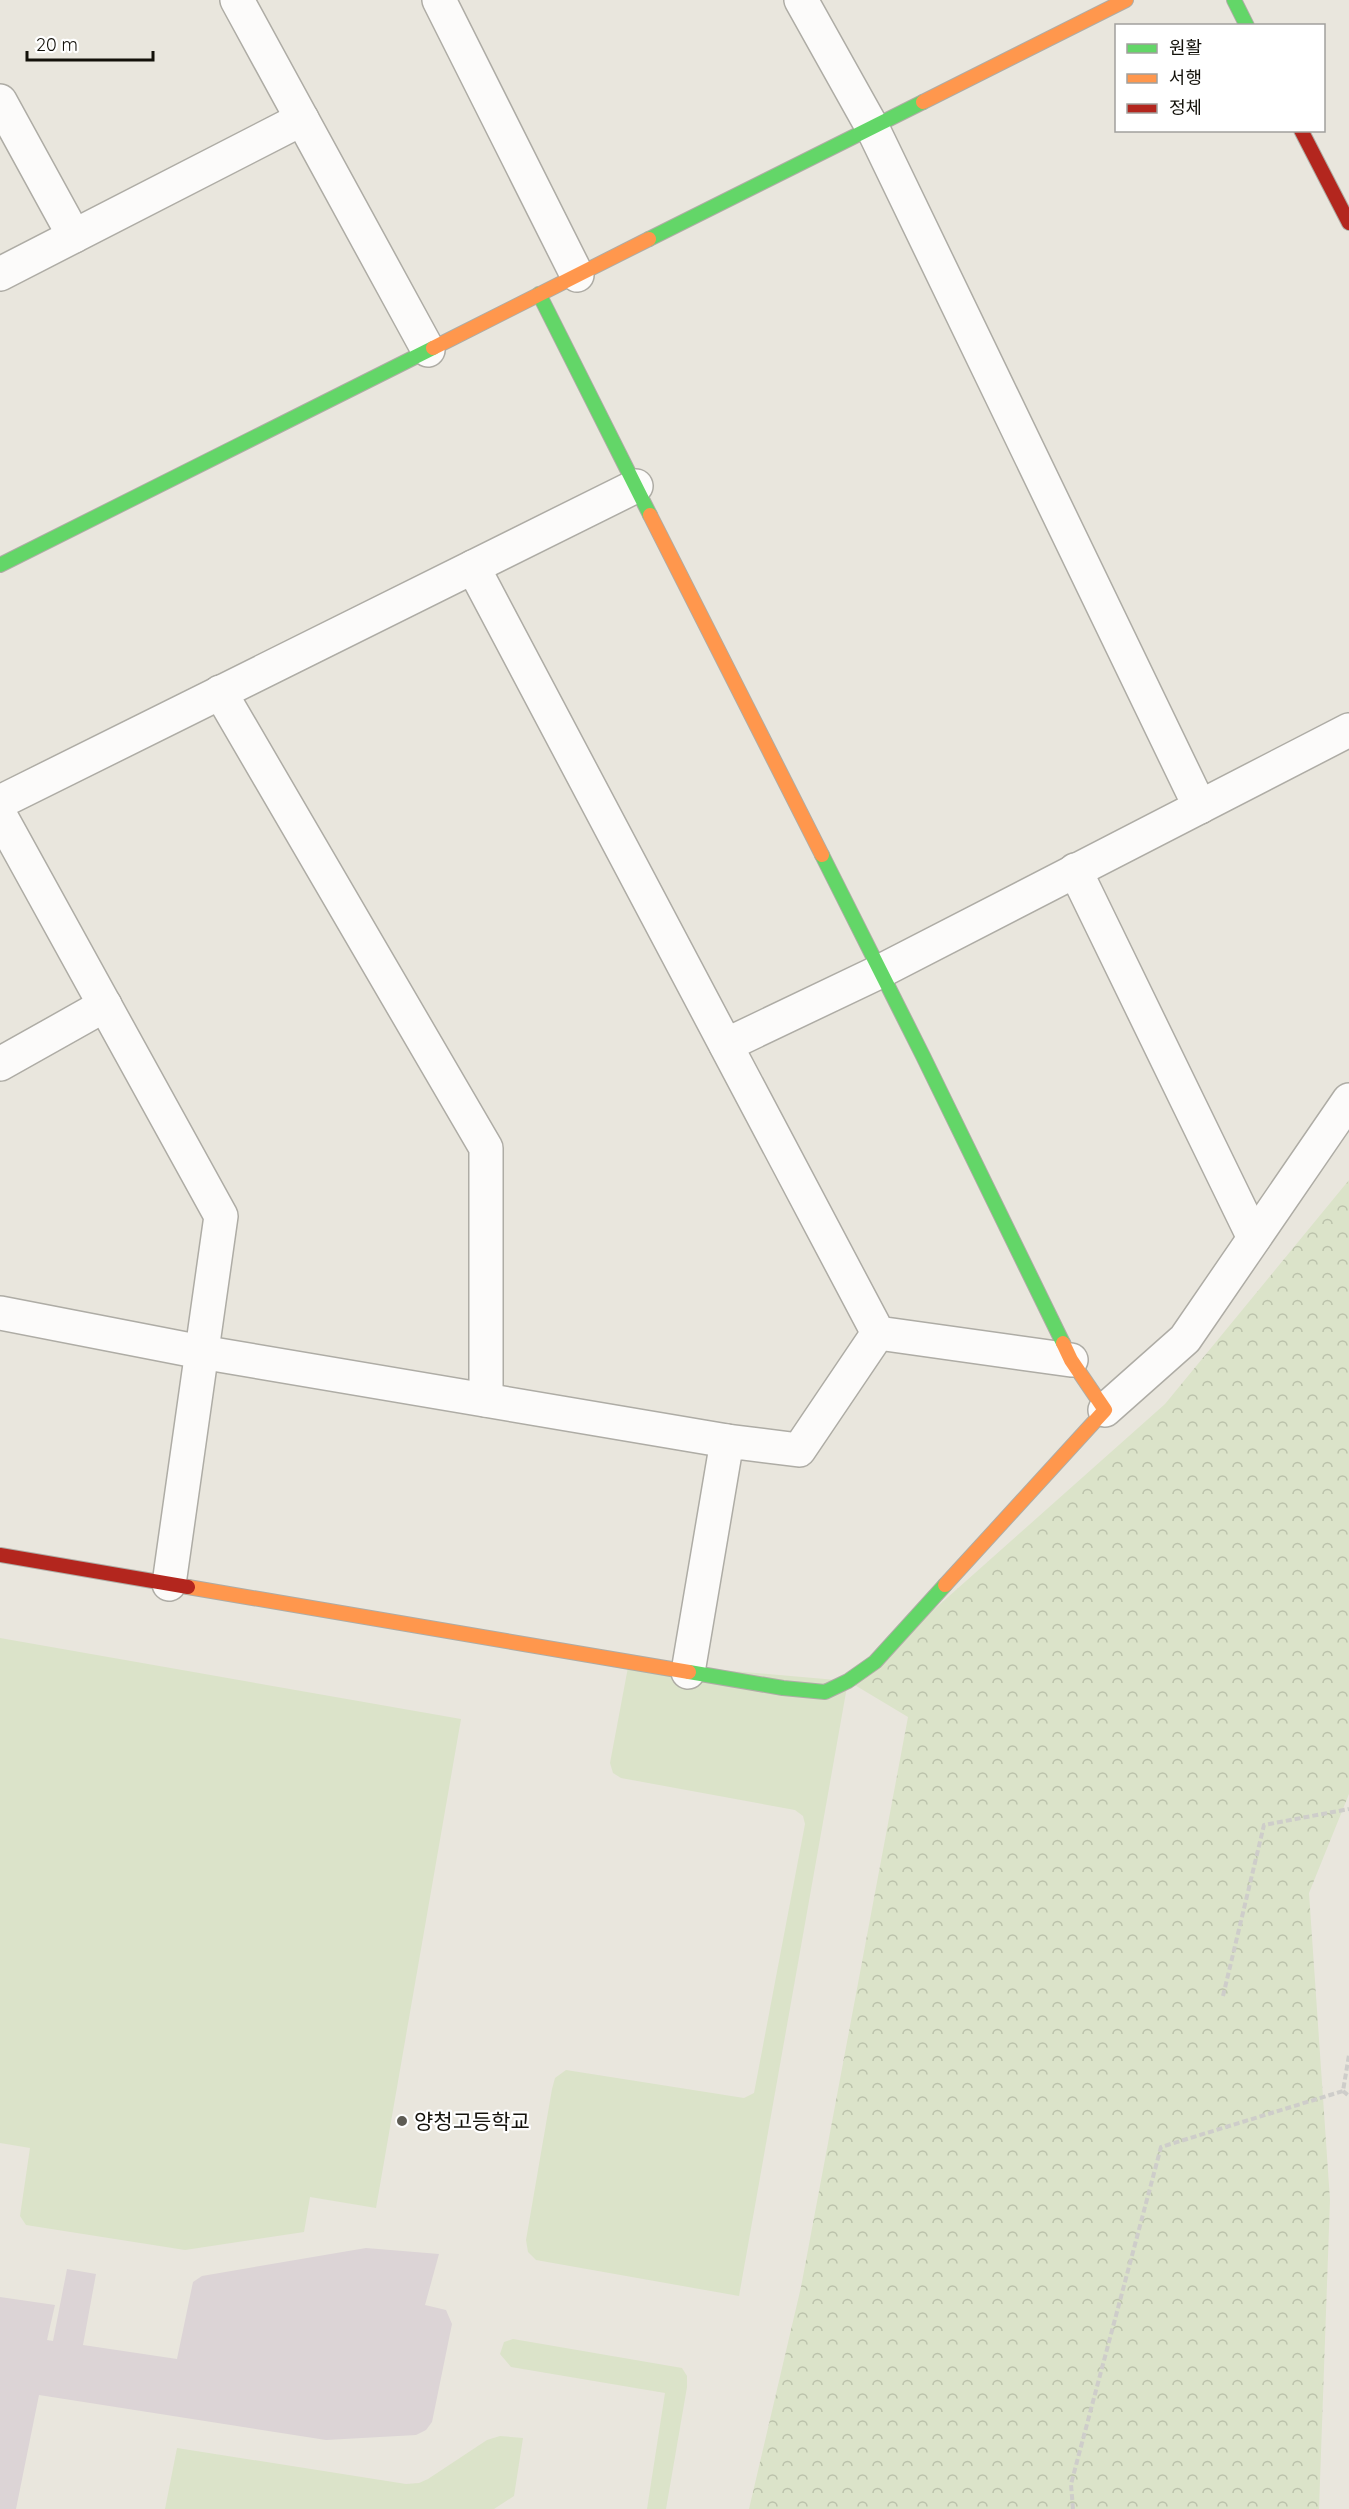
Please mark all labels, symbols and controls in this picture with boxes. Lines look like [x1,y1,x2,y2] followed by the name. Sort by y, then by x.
[27,24,153,62] scale bar
[1115,24,1325,132] legend
[36,33,78,56] text: 20 m
[1169,36,1202,59] text: 원활
[1169,66,1202,89] text: 서행
[1169,96,1202,119] text: 정체
[414,2108,530,2134] place label: 양청고등학교
[395,2114,409,2128] marker: 양청고등학교

